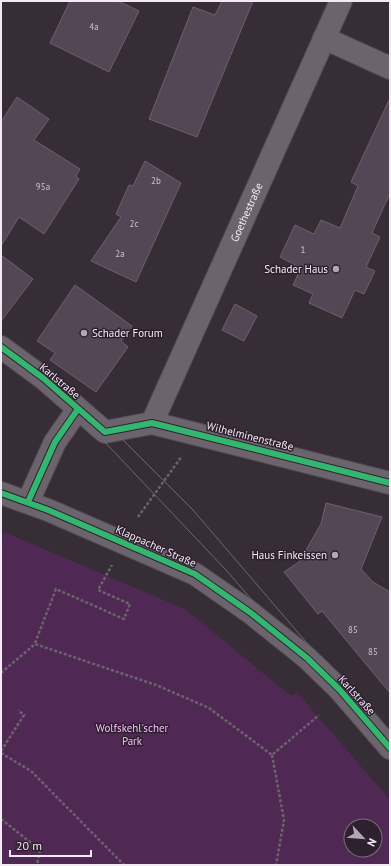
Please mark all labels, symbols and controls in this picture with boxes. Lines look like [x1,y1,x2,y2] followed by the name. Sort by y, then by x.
[89,21,99,32] house number: 4a
[151,175,161,186] house number: 2b
[227,180,266,244] street label: Goethestraße
[36,181,50,192] house number: 95a
[130,218,138,229] house number: 2c
[301,244,306,255] house number: 1
[115,248,125,259] house number: 2a
[264,262,328,276] place label: Schader Haus
[331,264,341,274] marker: Schader Haus
[92,326,163,340] place label: Schader Forum
[79,328,89,338] marker: Schader Forum
[37,360,83,402] street label: Karlstraße
[205,418,295,454] street label: Wilhelminenstraße
[113,522,199,570] street label: Klappacher Straße
[251,548,327,562] place label: Haus Finkeissen
[330,550,340,560] marker: Haus Finkeissen
[348,624,358,635] house number: 85
[368,646,378,657] house number: 85
[336,672,379,718] street label: Karlstraße
[96,721,169,748] park label: Wolfskehl'scher Park
[343,818,383,858] north arrow
[10,832,91,858] scale bar
[364,836,380,849] text: N
[16,838,42,853] text: 20 m

